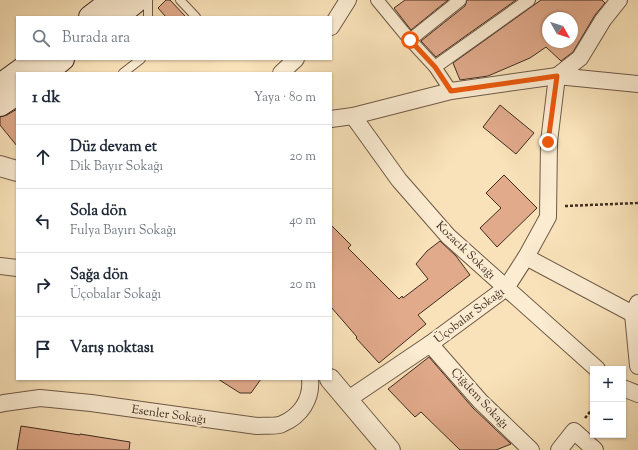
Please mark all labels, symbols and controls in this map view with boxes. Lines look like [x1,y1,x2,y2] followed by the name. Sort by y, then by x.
[542,12,578,48] north arrow
[16,16,332,60] search box
[30,27,52,49] icon: search
[62,28,130,49] text: Burada ara
[401,31,419,49] route start
[32,86,60,110] text: 1 dk
[254,89,316,107] text: Yaya · 80 m
[539,133,557,151] route end
[70,137,157,158] text: Düz devam et
[32,146,54,168] icon: ahead
[290,148,316,166] text: 20 m
[70,158,163,176] text: Dik Bayır Sokağı
[70,201,127,222] text: Sola dön
[32,210,54,232] icon: left
[289,212,316,230] text: 40 m
[431,217,500,284] street label: Kozacık Sokağı
[70,222,176,240] text: Fulya Bayırı Sokağı
[70,265,128,286] text: Sağa dön
[32,274,54,296] icon: right
[290,276,316,294] text: 20 m
[431,283,509,348] street label: Üçobalar Sokağı
[70,286,161,304] text: Üçobalar Sokağı
[32,338,54,360] icon: arrive
[70,338,154,359] text: Varış noktası
[446,364,513,434] street label: Çiğdem Sokağı
[590,366,626,438] map controls
[590,366,626,402] button: +
[130,401,208,429] street label: Esenler Sokağı
[590,402,626,438] button: −

